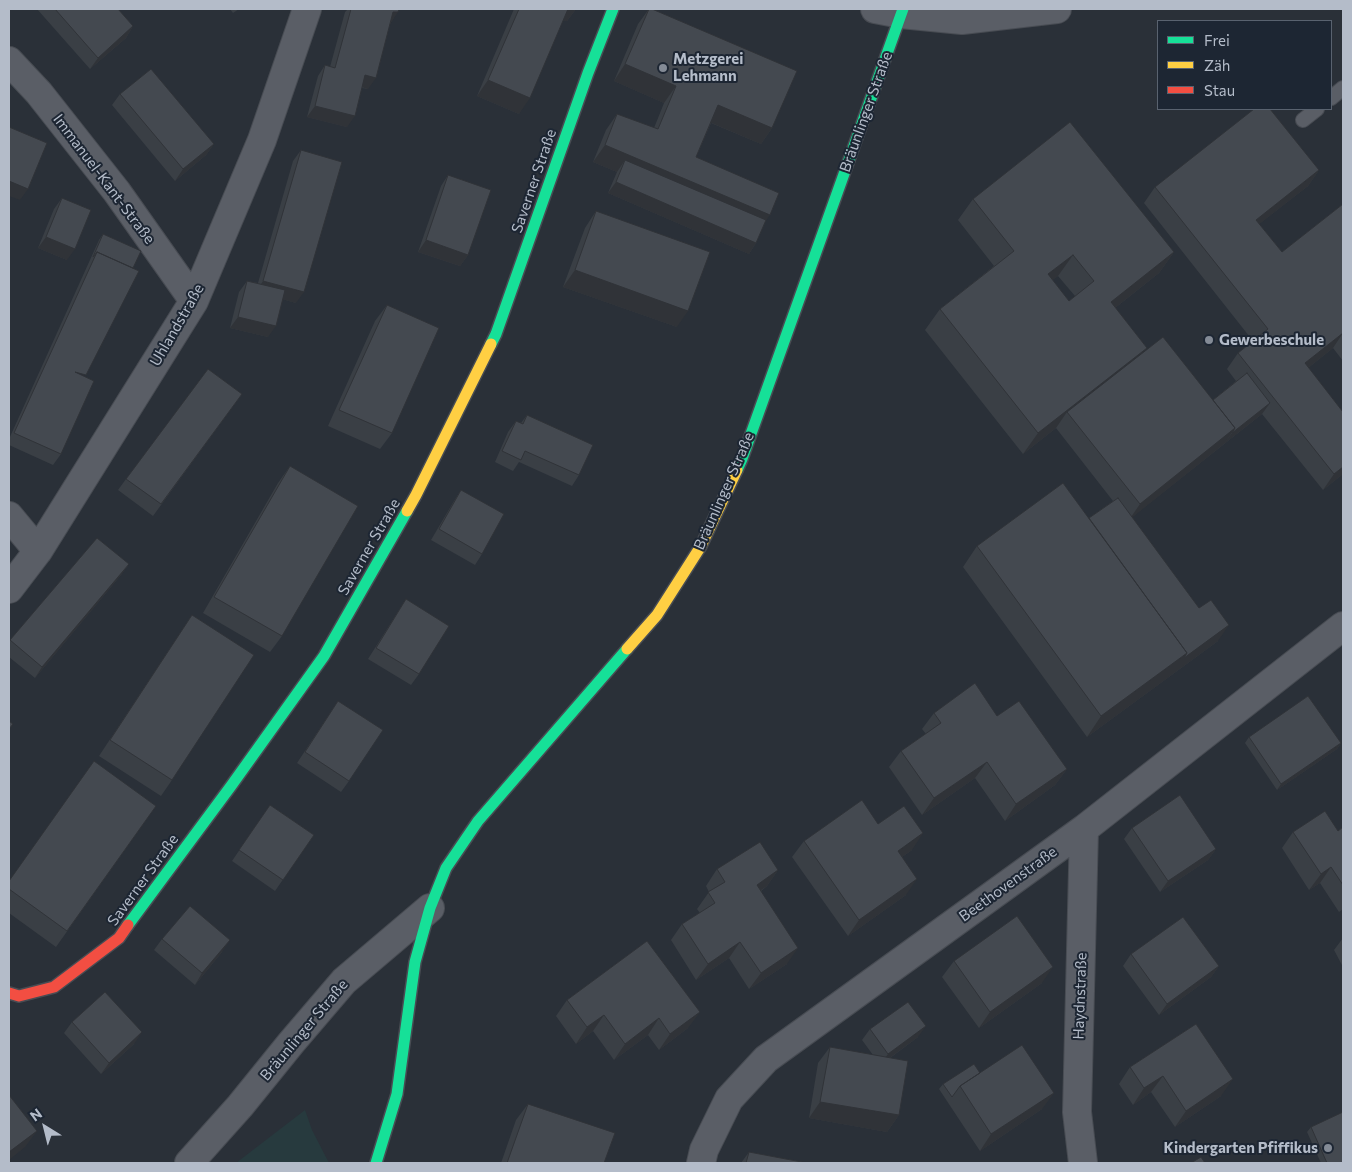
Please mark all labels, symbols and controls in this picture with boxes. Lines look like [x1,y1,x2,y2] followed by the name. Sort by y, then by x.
[1157,20,1332,110] legend
[1204,31,1230,49] text: Frei
[836,49,896,175] street label: Bräunlinger Straße
[673,50,743,85] place label: Metzgerei Lehmann
[1204,56,1230,74] text: Zäh
[657,62,669,74] marker: Metzgerei Lehmann
[1204,81,1235,99] text: Stau
[49,111,159,247] street label: Immanuel-Kant-Straße
[508,127,560,235] street label: Saverner Straße
[146,281,208,369] street label: Uhlandstraße
[1219,331,1324,349] place label: Gewerbeschule
[1203,334,1215,346] marker: Gewerbeschule
[690,429,758,553] street label: Bräunlinger Straße
[334,495,404,599] street label: Saverner Straße
[104,831,182,929] street label: Saverner Straße
[956,843,1060,925] street label: Beethovenstraße
[1069,952,1091,1040] street label: Haydnstraße
[256,976,352,1084] street label: Bräunlinger Straße
[20,1102,70,1152] north arrow
[27,1104,45,1124] text: N
[1164,1139,1318,1157] place label: Kindergarten Pfiffikus
[1322,1142,1334,1154] marker: Kindergarten Pfiffikus

